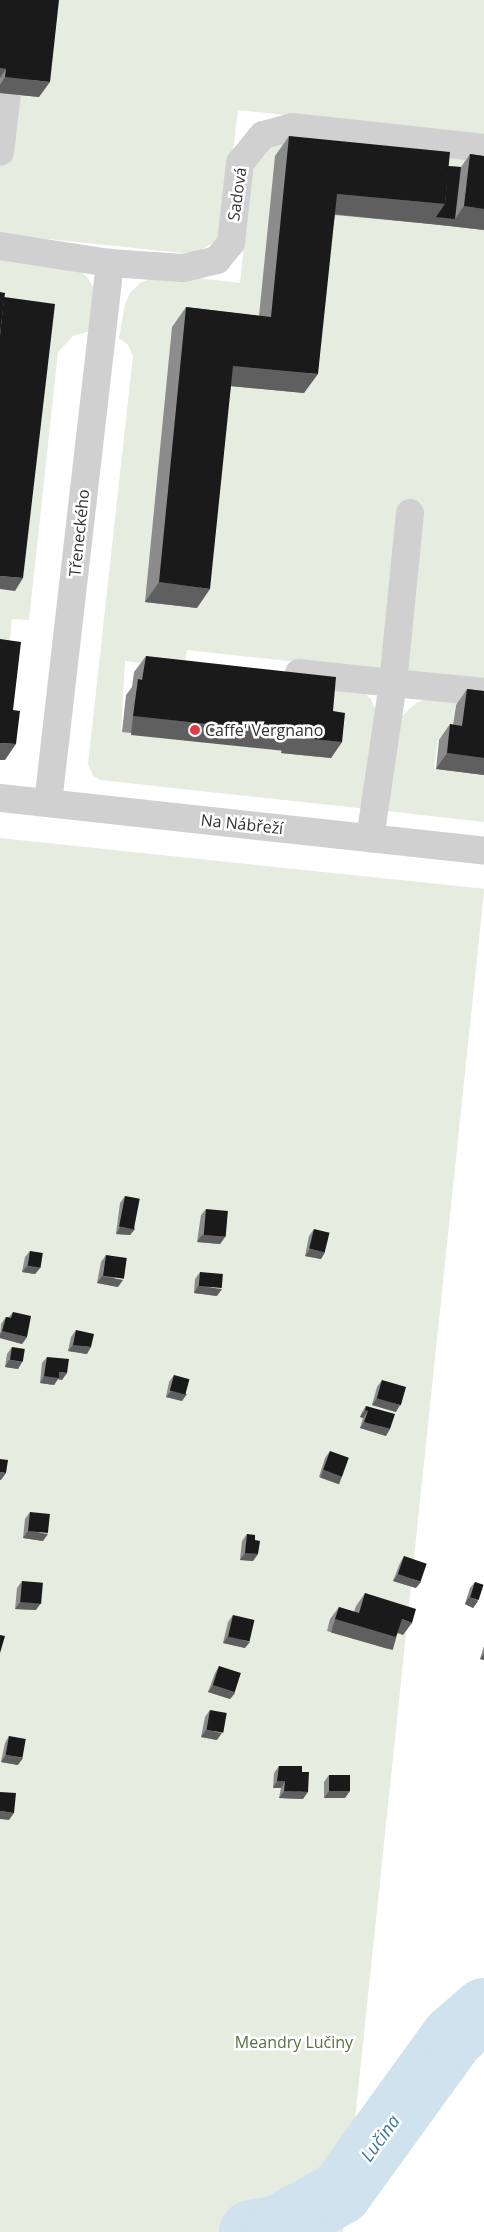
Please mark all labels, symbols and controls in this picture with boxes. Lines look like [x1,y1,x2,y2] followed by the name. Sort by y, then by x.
[224,166,250,222] street label: Sadová
[65,488,93,578] street label: Třeneckého
[205,720,323,740] place label: Caffe' Vergnano
[189,724,201,736] marker: Caffe' Vergnano
[200,810,284,838] street label: Na Nábřeží
[235,2032,353,2052] park label: Meandry Lučiny
[356,2111,404,2165] water label: Lučina

